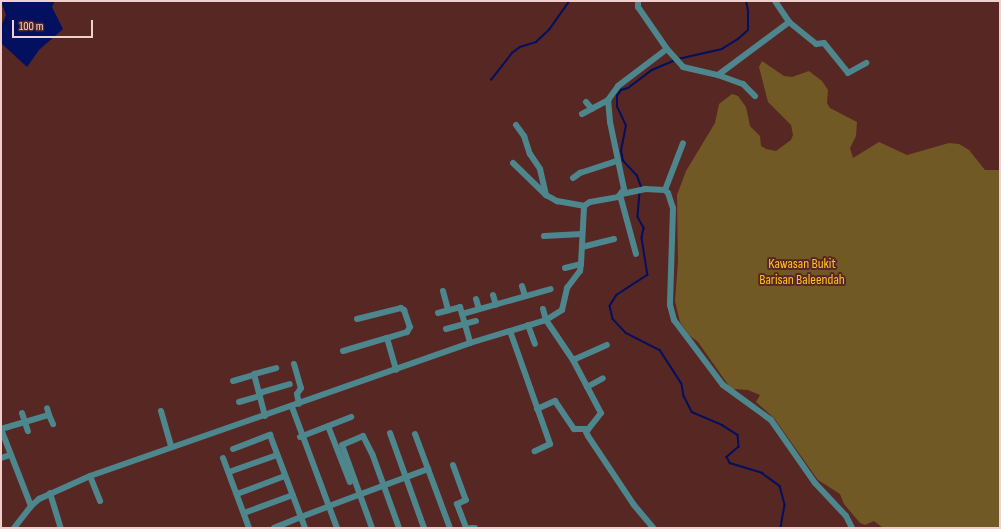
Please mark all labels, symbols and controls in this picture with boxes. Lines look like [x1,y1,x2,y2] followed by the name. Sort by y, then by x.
[14,12,95,38] scale bar
[19,19,44,34] text: 100 m
[759,256,845,288] park label: Kawasan Bukit Barisan Baleendah

